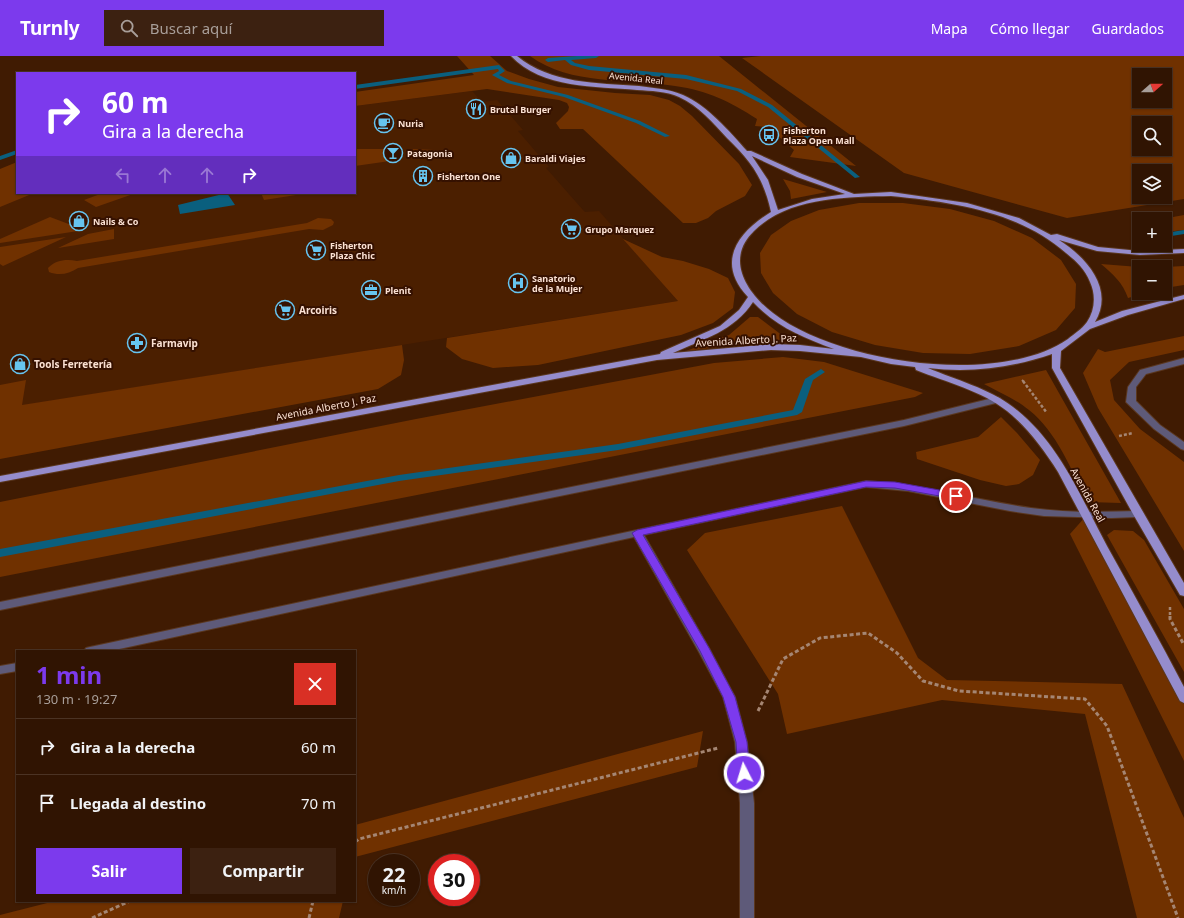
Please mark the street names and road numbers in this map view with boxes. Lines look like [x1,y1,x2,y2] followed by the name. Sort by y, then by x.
[608,69,664,87] street label: Avenida Real
[695,330,797,350] street label: Avenida Alberto J. Paz
[275,390,378,424] street label: Avenida Alberto J. Paz
[1067,465,1109,525] street label: Avenida Real

